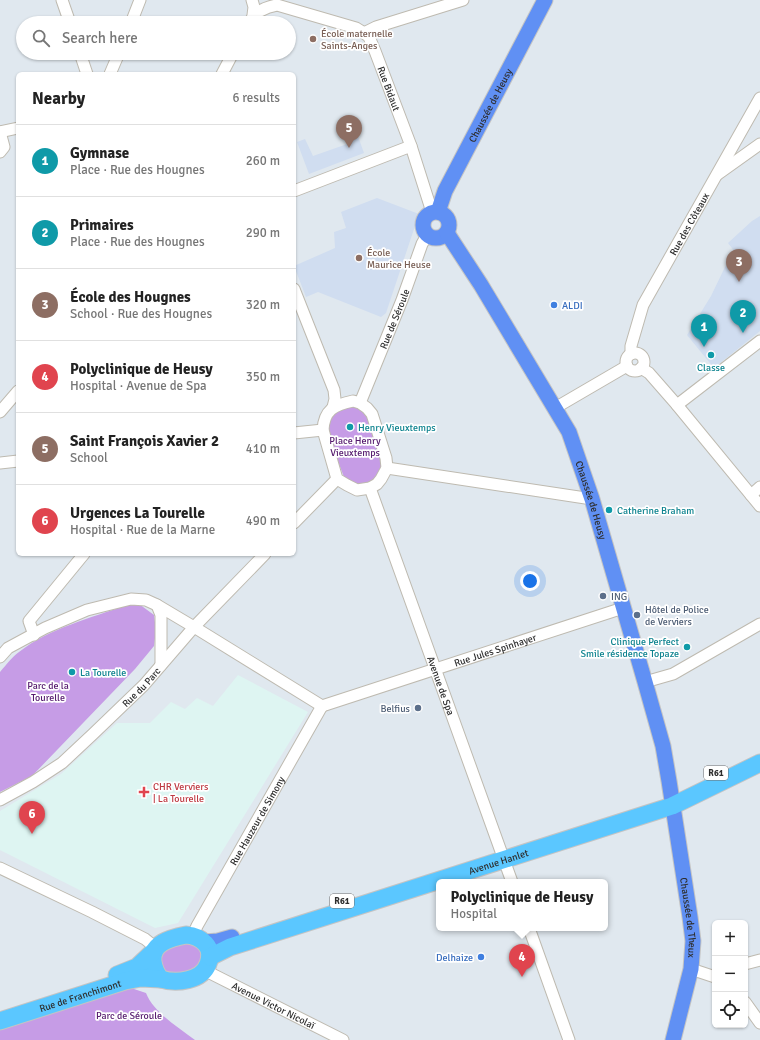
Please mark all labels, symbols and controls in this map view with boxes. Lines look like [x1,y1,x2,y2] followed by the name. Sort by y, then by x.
[16,16,296,60] search box
[30,27,52,49] icon: search
[321,27,393,52] place label: École maternelle Saints-Anges
[62,29,138,47] text: Search here
[308,34,318,44] marker: École maternelle Saints-Anges
[374,65,402,113] street label: Rue Bidaut
[466,66,515,145] street label: Chaussée de Heusy
[32,88,85,109] text: Nearby
[232,90,280,106] text: 6 results
[336,115,362,148] pin: 5
[70,144,129,162] text: Gymnase
[41,153,49,169] text: 1
[246,153,280,169] text: 260 m
[70,162,205,178] text: Place · Rue des Hougnes
[667,190,712,258] street label: Rue des Côteaux
[70,216,134,234] text: Primaires
[41,225,49,241] text: 2
[246,225,280,241] text: 290 m
[70,234,205,250] text: Place · Rue des Hougnes
[367,246,431,271] place label: École Maurice Heuse
[726,249,752,282] pin: 3
[354,253,364,263] marker: École Maurice Heuse
[378,287,412,351] street label: Rue de Séroule
[70,288,191,306] text: École des Hougnes
[41,297,49,313] text: 3
[246,297,280,313] text: 320 m
[549,300,559,310] marker: ALDI
[562,300,583,312] place label: ALDI
[730,300,756,333] pin: 2
[70,306,212,322] text: School · Rue des Hougnes
[691,314,717,347] pin: 1
[706,350,716,360] marker: Classe
[70,360,213,378] text: Polyclinique de Heusy
[697,362,725,374] place label: Classe
[41,369,49,385] text: 4
[246,369,280,385] text: 350 m
[70,378,207,394] text: Hospital · Avenue de Spa
[345,422,355,432] marker: Henry Vieuxtemps
[358,422,436,434] place label: Henry Vieuxtemps
[70,432,219,450] text: Saint François Xavier 2
[329,435,381,459] park label: Place Henry Vieuxtemps
[41,441,49,457] text: 5
[246,441,280,457] text: 410 m
[70,450,108,466] text: School
[572,459,608,541] street label: Chaussée de Heusy
[70,504,205,522] text: Urgences La Tourelle
[604,505,614,515] marker: Catherine Braham
[617,505,694,517] place label: Catherine Braham
[41,513,49,529] text: 6
[246,513,280,529] text: 490 m
[70,522,215,538] text: Hospital · Rue de la Marne
[520,571,540,591] your location
[598,591,608,601] marker: ING
[611,591,627,603] place label: ING
[645,604,709,628] place label: Hôtel de Police de Verviers
[632,610,642,620] marker: Hôtel de Police de Verviers
[453,632,538,670] street label: Rue Jules Spinhayer
[581,636,679,660] place label: Clinique Perfect Smile résidence Topaze
[682,642,692,652] marker: Clinique Perfect Smile résidence Topaze
[424,655,456,717] street label: Avenue de Spa
[120,665,164,710] street label: Rue du Parc
[67,667,77,677] marker: La Tourelle
[80,667,126,679] place label: La Tourelle
[27,680,69,704] park label: Parc de la Tourelle
[380,703,411,715] place label: Belfius
[413,703,423,713] marker: Belfius
[704,766,728,780] road number: R61
[228,774,288,868] street label: Rue Hauzeur de Simony
[153,781,209,805] place label: CHR Verviers | La Tourelle
[138,786,150,798] marker: CHR Verviers | La Tourelle
[19,801,45,834] pin: 6
[467,847,531,878] street label: Avenue Hanlet
[677,877,698,959] street label: Chaussée de Theux
[436,879,608,931] popup
[451,888,593,906] text: Polyclinique de Heusy
[330,894,354,908] road number: R61
[451,906,497,922] text: Hospital
[712,920,748,1028] map controls
[712,920,748,956] button: +
[509,944,535,977] pin: 4
[436,952,473,964] place label: Delhaize
[476,952,486,962] marker: Delhaize
[712,956,748,992] button: −
[38,978,123,1015] street label: Rue de Franchimont
[230,980,317,1032] street label: Avenue Victor Nicolaï
[712,992,748,1028] button: locate
[96,1010,162,1022] park label: Parc de Séroule

